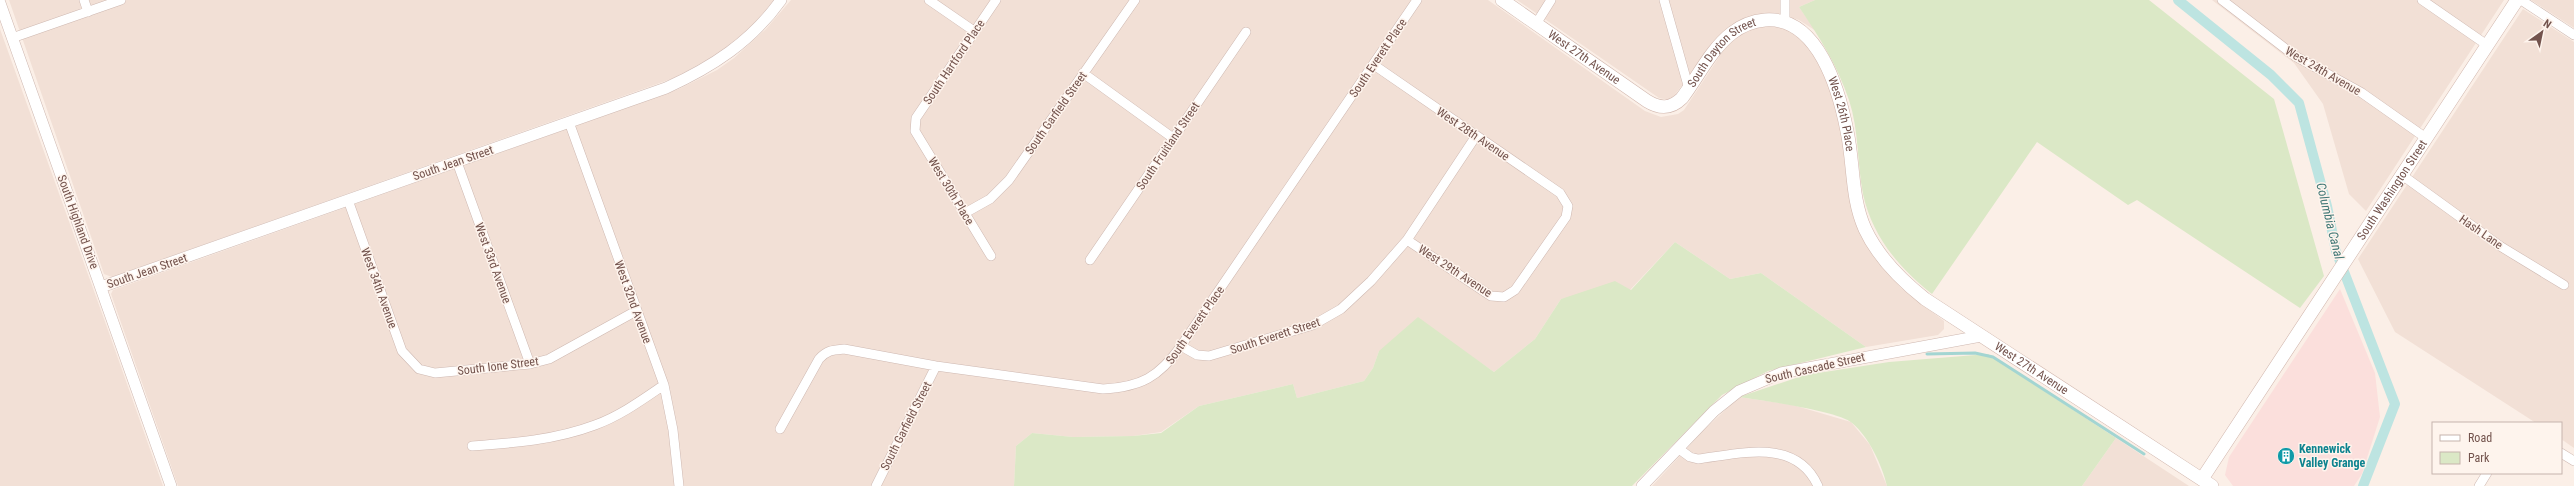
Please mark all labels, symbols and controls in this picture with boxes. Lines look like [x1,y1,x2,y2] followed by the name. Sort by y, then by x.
[2522,12,2562,52] north arrow
[1685,15,1758,90] street label: South Dayton Street
[1346,16,1410,100] street label: South Everett Place
[920,17,988,107] street label: South Hartford Place
[2541,17,2554,31] text: N
[1545,27,1623,87] street label: West 27th Avenue
[2283,44,2364,98] street label: West 24th Avenue
[1022,69,1090,157] street label: South Garfield Street
[1825,74,1857,153] street label: West 26th Place
[1133,99,1203,192] street label: South Fruitland Street
[1434,104,1512,164] street label: West 28th Avenue
[2354,137,2430,243] street label: South Washington Street
[411,143,495,183] street label: South Jean Street
[925,155,977,228] street label: West 30th Place
[54,173,102,271] street label: South Highland Drive
[2313,181,2347,262] water label: Columbia Canal
[2456,212,2506,252] street label: Hash Lane
[472,221,514,306] street label: West 33rd Avenue
[1416,242,1495,300] street label: West 29th Avenue
[358,246,400,331] street label: West 34th Avenue
[105,251,189,291] street label: South Jean Street
[611,259,655,346] street label: West 32nd Avenue
[1163,283,1227,367] street label: South Everett Place
[1228,315,1322,357] street label: South Everett Street
[1992,339,2071,398] street label: West 27th Avenue
[1764,350,1867,386] street label: South Cascade Street
[457,354,540,378] street label: South Ione Street
[878,379,935,473] street label: South Garfield Street
[2432,422,2562,474] legend
[2468,431,2492,445] text: Road
[2299,442,2366,470] place label: Kennewick Valley Grange
[2276,446,2296,466] building icon: Kennewick Valley Grange
[2468,451,2490,465] text: Park

